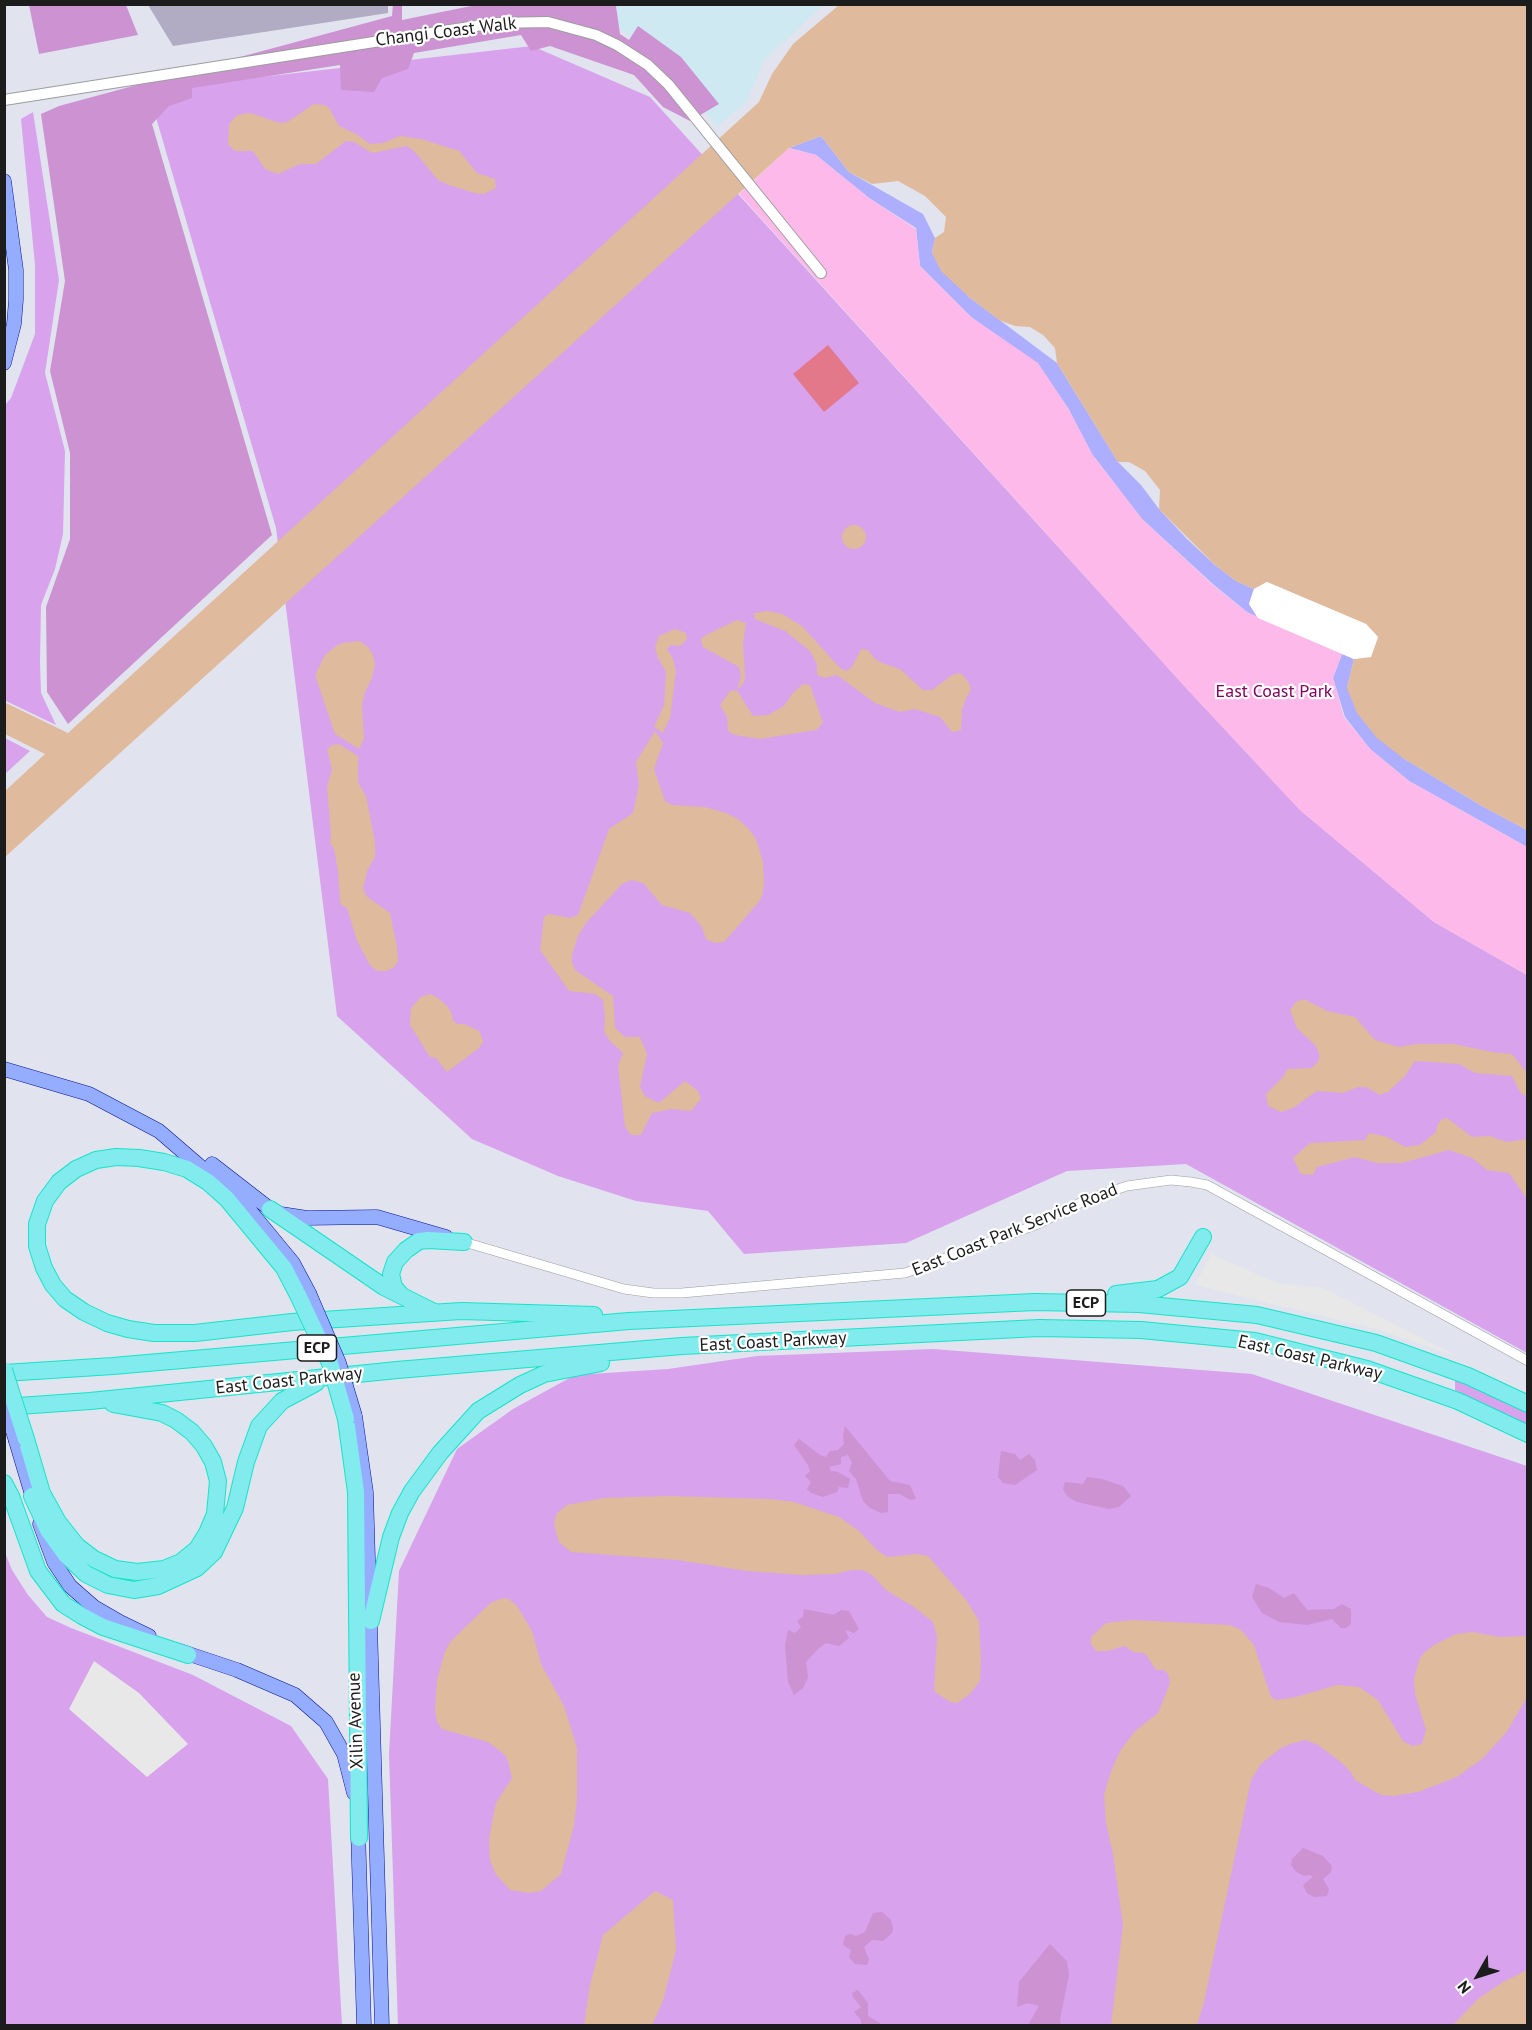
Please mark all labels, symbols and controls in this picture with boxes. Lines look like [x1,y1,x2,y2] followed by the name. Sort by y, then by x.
[374,13,518,51] street label: Changi Coast Walk
[1216,681,1332,703] park label: East Coast Park
[909,1179,1121,1281] street label: East Coast Park Service Road
[1066,1290,1106,1316] road number: ECP
[699,1327,847,1357] street label: East Coast Parkway
[1236,1331,1384,1385] street label: East Coast Parkway
[298,1335,336,1361] road number: ECP
[215,1363,363,1399] street label: East Coast Parkway
[344,1672,368,1770] street label: Xilin Avenue
[1448,1946,1508,2006] north arrow
[1453,1977,1475,1998] text: N

